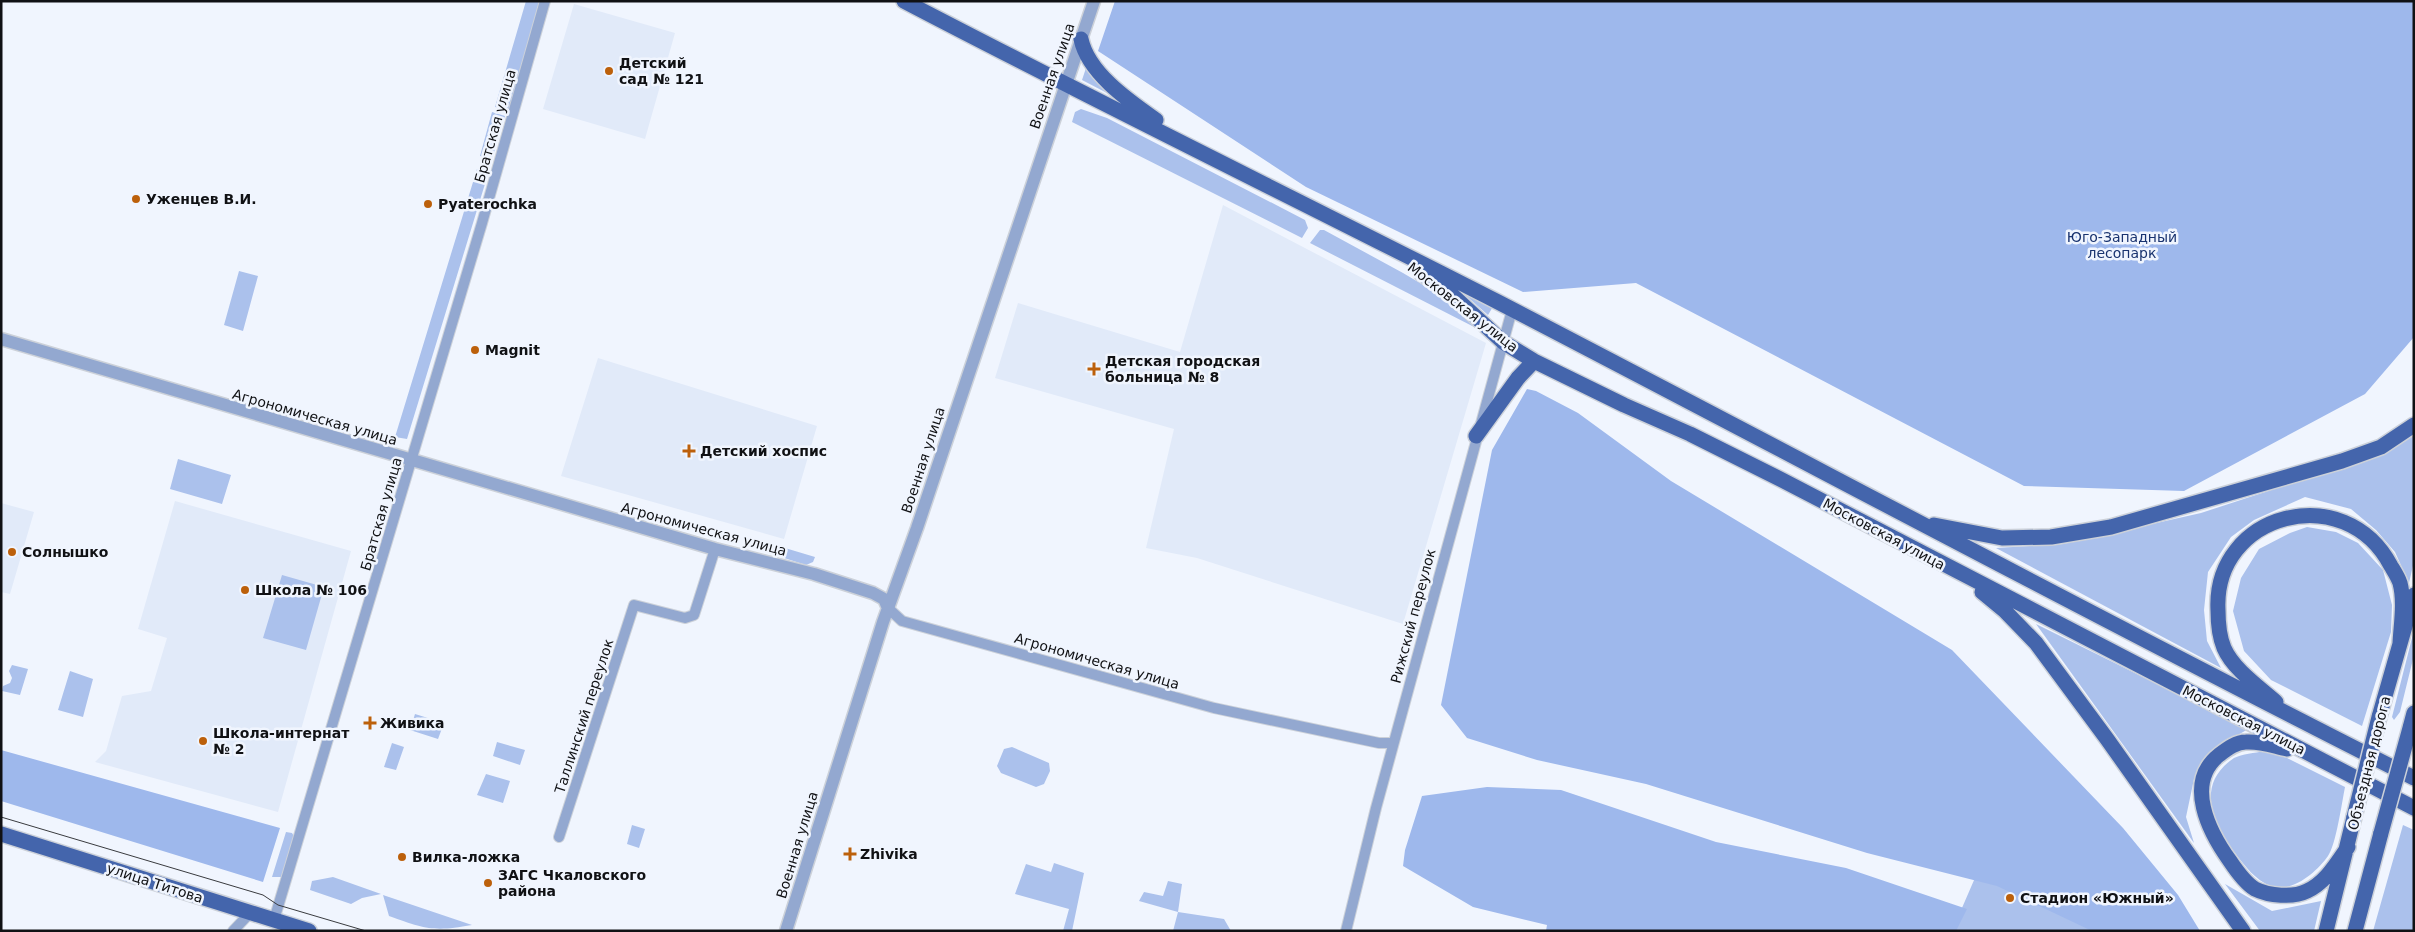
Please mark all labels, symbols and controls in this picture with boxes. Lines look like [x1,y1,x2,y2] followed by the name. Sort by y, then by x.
[1026,21,1078,131] street label: Военная улица
[619,55,704,87] place label: Детский сад № 121
[603,65,615,77] marker: Детский сад № 121
[471,67,519,185] street label: Братская улица
[146,191,257,207] place label: Уженцев В.И.
[130,193,142,205] marker: Уженцев В.И.
[438,196,537,212] place label: Pyaterochka
[422,198,434,210] marker: Pyaterochka
[2067,229,2177,261] park label: Юго-Западный лесопарк
[1405,259,1521,355] street label: Московская улица
[485,342,540,358] place label: Magnit
[469,344,481,356] marker: Magnit
[1105,353,1260,385] place label: Детская городская больница № 8
[1087,362,1101,376] marker: Детская городская больница № 8
[231,386,399,448] street label: Агрономическая улица
[898,405,948,515] street label: Военная улица
[700,443,827,459] place label: Детский хоспис
[682,444,696,458] marker: Детский хоспис
[357,455,405,573] street label: Братская улица
[1820,495,1948,573] street label: Московская улица
[619,499,789,559] street label: Агрономическая улица
[22,544,109,560] place label: Солнышко
[6,546,18,558] marker: Солнышко
[1387,547,1439,685] street label: Рижский переулок
[255,582,367,598] place label: Школа № 106
[239,584,251,596] marker: Школа № 106
[1013,630,1181,692] street label: Агрономическая улица
[551,637,617,796] street label: Таллинский переулок
[2180,682,2308,758] street label: Московская улица
[2345,694,2393,832] street label: Объездная дорога
[380,715,445,731] place label: Живика
[364,717,376,729] marker: Живика
[213,725,350,757] place label: Школа-интернат № 2
[197,735,209,747] marker: Школа-интернат № 2
[773,790,821,900] street label: Военная улица
[860,846,918,862] place label: Zhivika
[844,848,856,860] marker: Zhivika
[412,849,520,865] place label: Вилка-ложка
[396,851,408,863] marker: Вилка-ложка
[105,860,205,906] street label: улица Титова
[498,867,647,899] place label: ЗАГС Чкаловского района
[482,877,494,889] marker: ЗАГС Чкаловского района
[2020,890,2174,906] place label: Стадион «Южный»
[2004,892,2016,904] marker: Стадион «Южный»

